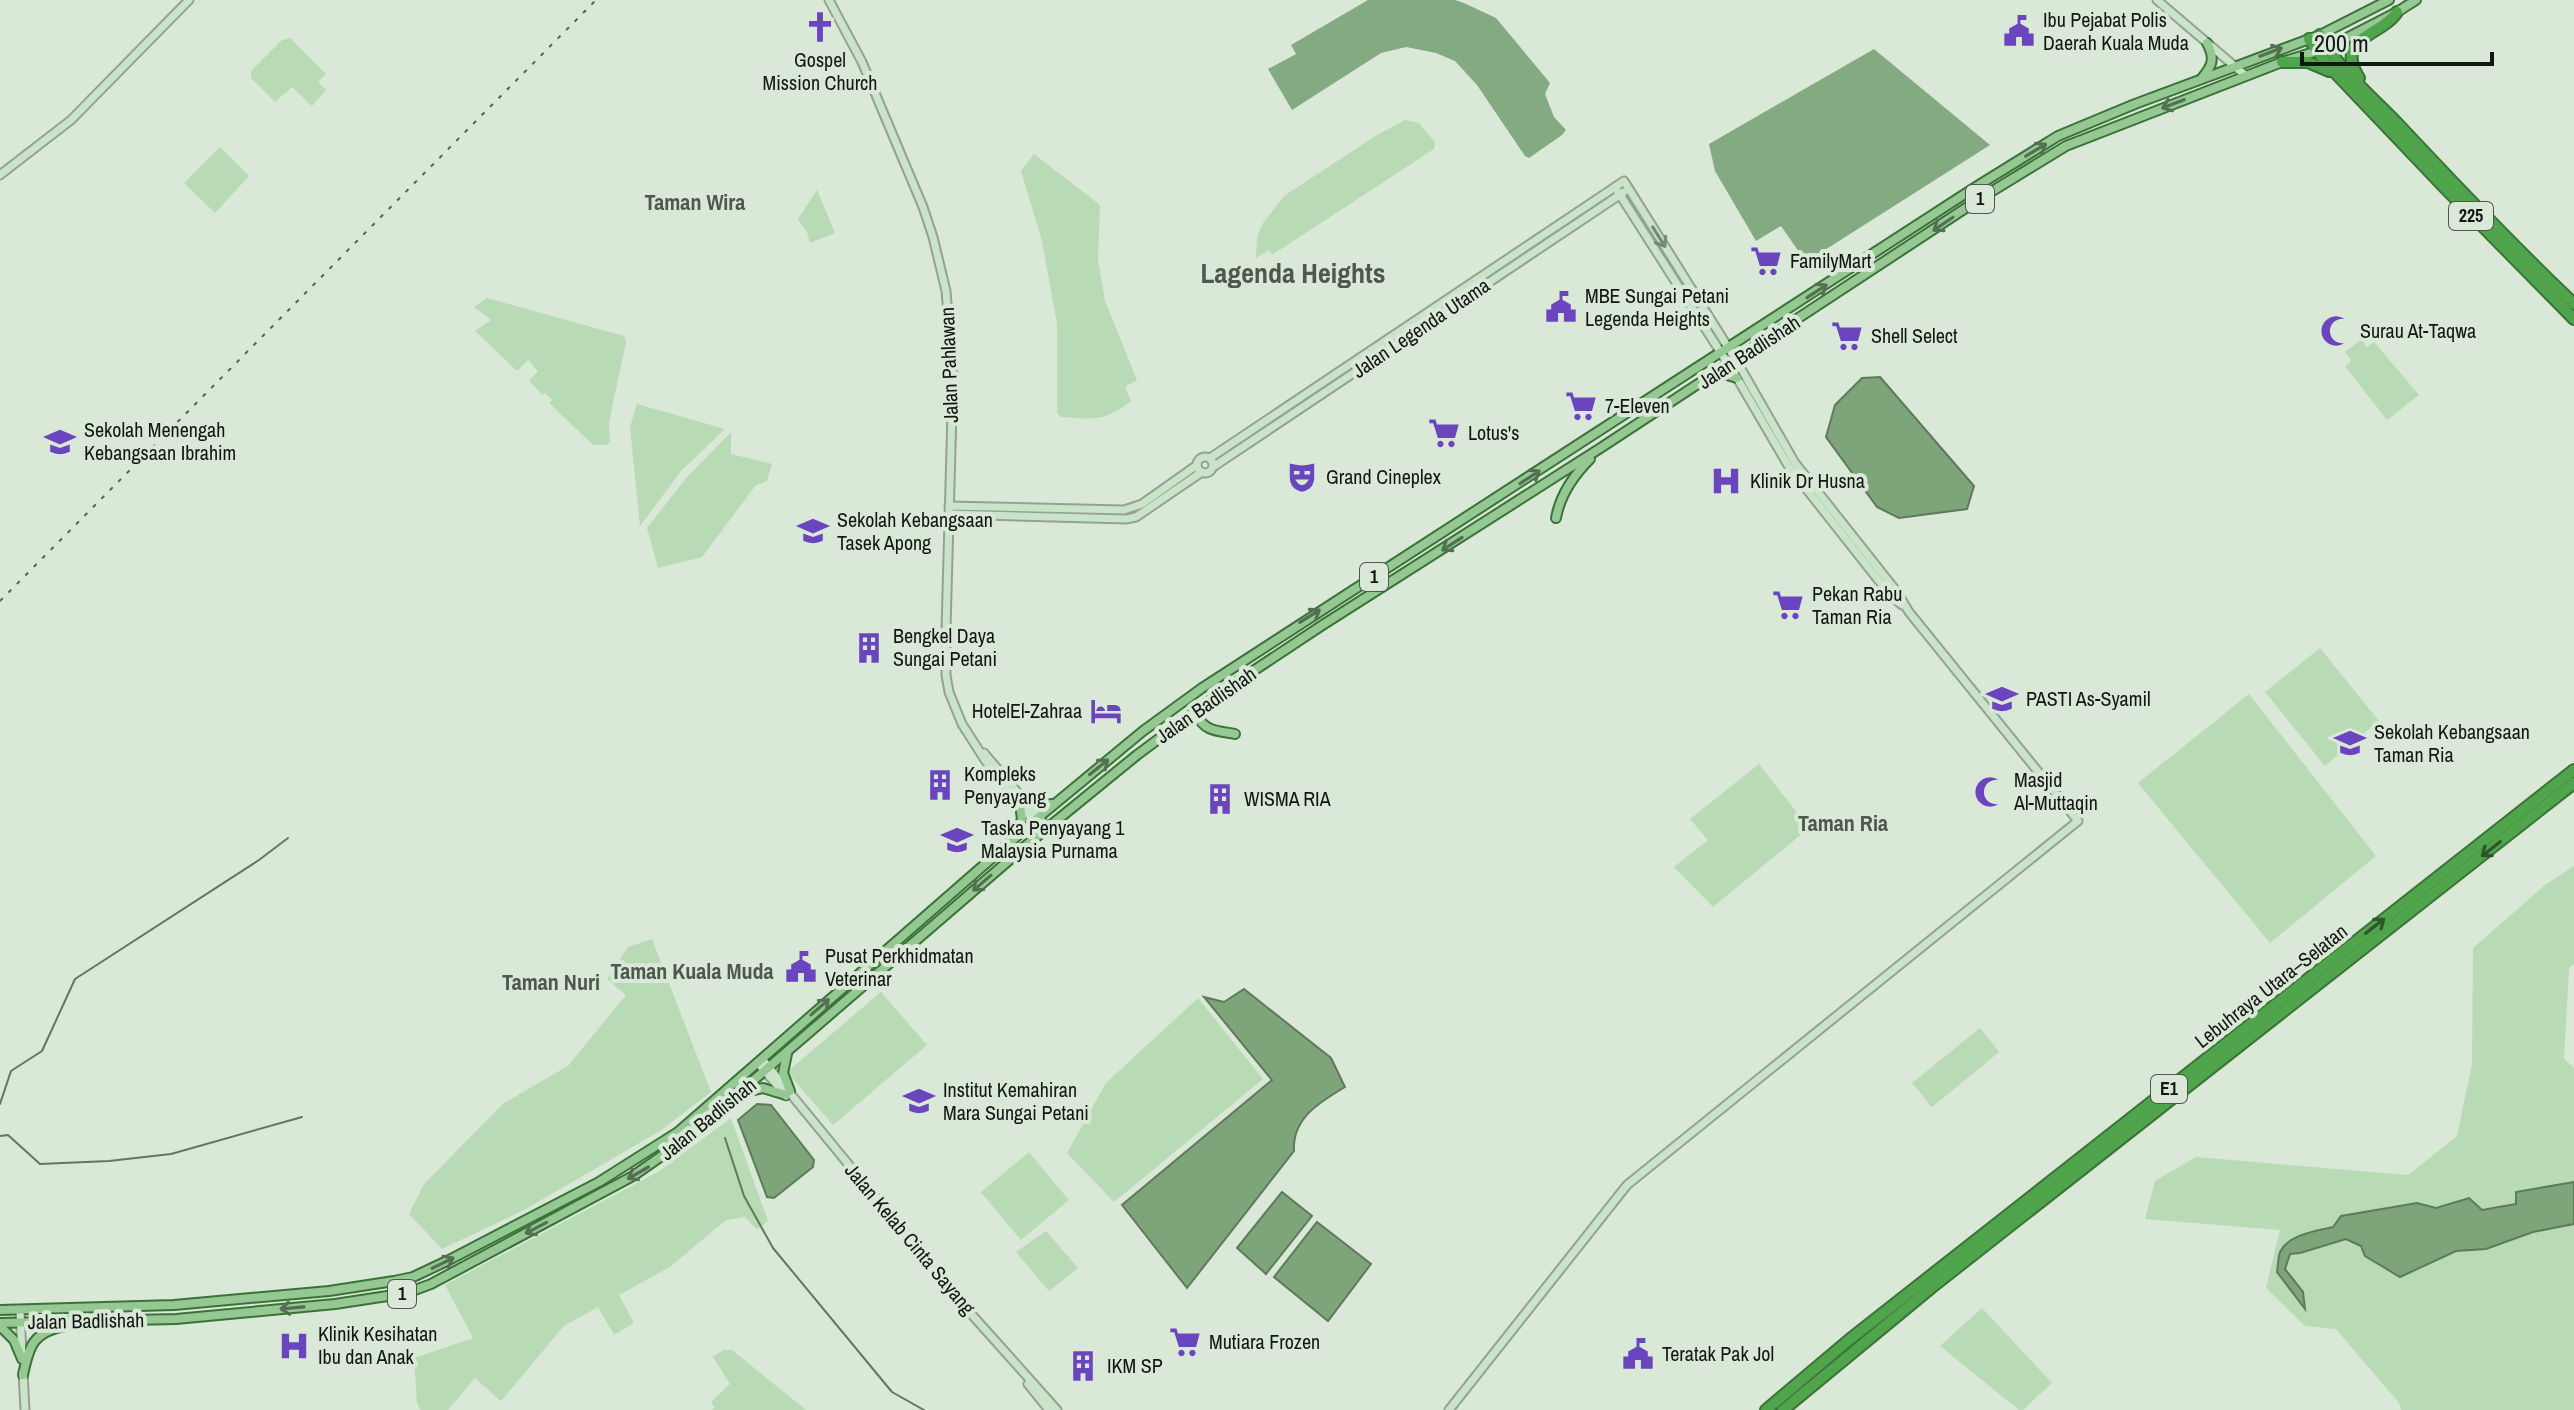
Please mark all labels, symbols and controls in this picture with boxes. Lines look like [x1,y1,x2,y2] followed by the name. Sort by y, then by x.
[2043,6,2189,56] place label: Ibu Pejabat Polis Daerah Kuala Muda
[803,10,837,44] church icon: Gospel Mission Church
[2002,14,2036,48] public building icon: Ibu Pejabat Polis Daerah Kuala Muda
[2302,16,2492,66] scale bar
[2314,27,2369,59] text: 200 m
[2259,44,2283,58] one-way arrow
[763,46,877,96] place label: Gospel Mission Church
[2161,98,2186,112] one-way arrow
[2024,142,2047,158] one-way arrow
[1966,185,1994,213] road number: 1
[645,187,745,217] district label: Taman Wira
[2449,202,2493,230] road number: 225
[1933,215,1955,232] one-way arrow
[1651,225,1667,248] one-way arrow
[1749,244,1783,278] supermarket icon: FamilyMart
[1790,247,1872,274] place label: FamilyMart
[1201,254,1386,292] district label: Lagenda Heights
[1347,272,1495,384] street label: Jalan Legenda Utama
[1585,282,1729,332] place label: MBE Sungai Petani Legenda Heights
[1805,283,1828,299] one-way arrow
[1544,290,1578,324] public building icon: MBE Sungai Petani Legenda Heights
[933,307,964,423] street label: Jalan Pahlawan
[1692,308,1805,395] street label: Jalan Badlishah
[2319,314,2353,348] mosque icon: Surau At-Taqwa
[2360,317,2476,344] place label: Surau At-Taqwa
[1830,319,1864,353] supermarket icon: Shell Select
[1871,322,1958,349] place label: Shell Select
[1564,389,1598,423] supermarket icon: 7-Eleven
[1605,392,1670,419] place label: 7-Eleven
[84,416,236,466] place label: Sekolah Menengah Kebangsaan Ibrahim
[1427,416,1461,450] supermarket icon: Lotus's
[1468,419,1519,446] place label: Lotus's
[43,425,77,459] school or university icon: Sekolah Menengah Kebangsaan Ibrahim
[1285,460,1319,494] theatre icon: Grand Cineplex
[1326,463,1442,490] place label: Grand Cineplex
[1709,464,1743,498] hospital icon: Klinik Dr Husna
[1750,467,1865,494] place label: Klinik Dr Husna
[1518,469,1541,485] one-way arrow
[837,506,993,556] place label: Sekolah Kebangsaan Tasek Apong
[796,514,830,548] school or university icon: Sekolah Kebangsaan Tasek Apong
[1441,536,1463,553] one-way arrow
[1360,563,1388,591] road number: 1
[1812,580,1902,630] place label: Pekan Rabu Taman Ria
[1771,588,1805,622] supermarket icon: Pekan Rabu Taman Ria
[1299,608,1321,625] one-way arrow
[893,622,997,672] place label: Bengkel Daya Sungai Petani
[852,631,886,665] building icon: Bengkel Daya Sungai Petani
[1150,660,1261,749] street label: Jalan Badlishah
[1985,682,2019,716] school or university icon: PASTI As-Syamil
[2026,685,2151,712] place label: PASTI As-Syamil
[1089,694,1123,728] hotel icon: HotelEl-Zahraa
[972,697,1082,724] place label: HotelEl-Zahraa
[2374,718,2530,768] place label: Sekolah Kebangsaan Taman Ria
[2333,726,2367,760] school or university icon: Sekolah Kebangsaan Taman Ria
[1088,758,1109,776] one-way arrow
[964,760,1046,810] place label: Kompleks Penyayang
[2013,766,2098,816] place label: Masjid Al-Muttaqin
[923,768,957,802] building icon: Kompleks Penyayang
[1973,775,2007,809] mosque icon: Masjid Al-Muttaqin
[1203,782,1237,816] building icon: WISMA RIA
[1244,785,1331,812] place label: WISMA RIA
[1798,808,1888,838] district label: Taman Ria
[981,814,1124,864] place label: Taska Penyayang 1 Malaysia Purnama
[940,823,974,857] school or university icon: Taska Penyayang 1 Malaysia Purnama
[2481,841,2502,858] one-way arrow
[973,874,993,892] one-way arrow
[2189,917,2353,1054] street label: Lebuhraya Utara–Selatan
[2364,917,2385,935] one-way arrow
[825,942,974,992] place label: Pusat Perkhidmatan Veterinar
[784,950,818,984] public building icon: Pusat Perkhidmatan Veterinar
[610,956,774,986] district label: Taman Kuala Muda
[502,967,600,997] district label: Taman Nuri
[810,999,830,1017] one-way arrow
[654,1071,762,1166] street label: Jalan Badlishah
[2151,1075,2187,1103] road number: E1
[943,1076,1089,1126] place label: Institut Kemahiran Mara Sungai Petani
[902,1084,936,1118] school or university icon: Institut Kemahiran Mara Sungai Petani
[839,1157,982,1320] street label: Jalan Kelab Cinta Sayang
[626,1165,650,1181] one-way arrow
[524,1220,548,1236] one-way arrow
[430,1255,454,1270] one-way arrow
[388,1280,416,1308] road number: 1
[279,1301,306,1316] one-way arrow
[27,1306,145,1335] street label: Jalan Badlishah
[318,1320,437,1370] place label: Klinik Kesihatan Ibu dan Anak
[1168,1325,1202,1359] supermarket icon: Mutiara Frozen
[1209,1328,1320,1355] place label: Mutiara Frozen
[277,1329,311,1363] hospital icon: Klinik Kesihatan Ibu dan Anak
[1621,1337,1655,1371] public building icon: Teratak Pak Jol
[1662,1340,1774,1367] place label: Teratak Pak Jol
[1066,1349,1100,1383] building icon: IKM SP
[1107,1352,1163,1379] place label: IKM SP

